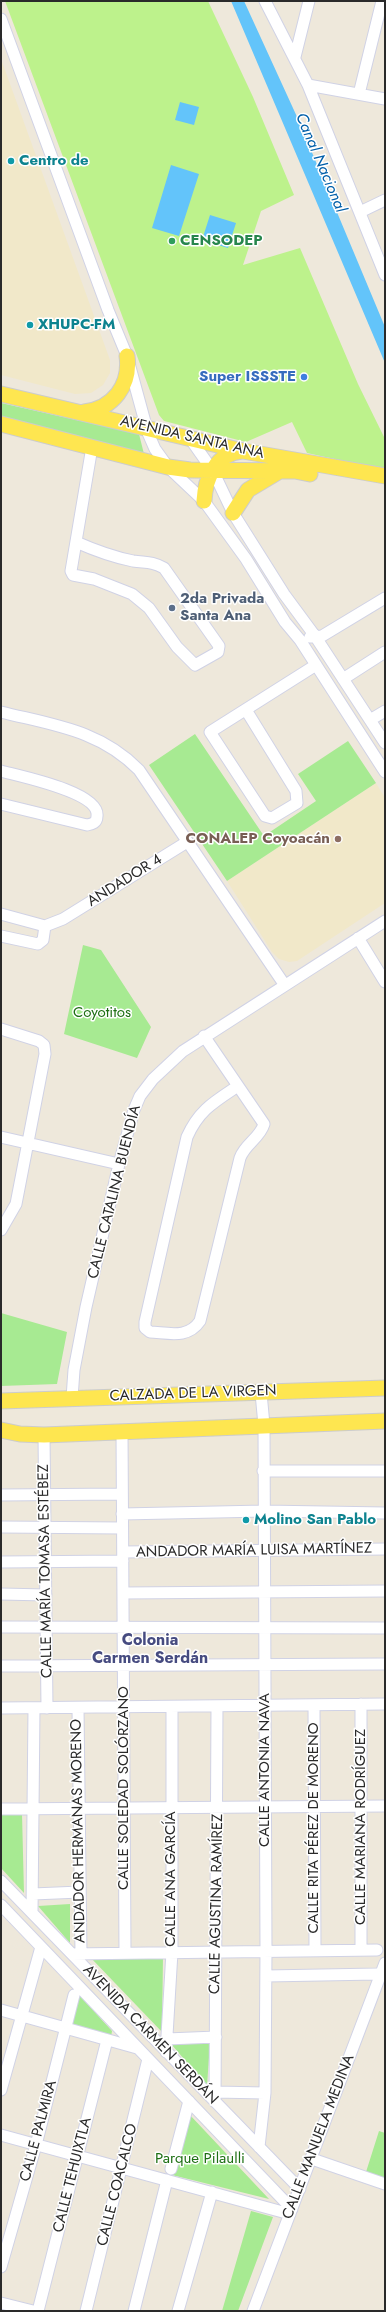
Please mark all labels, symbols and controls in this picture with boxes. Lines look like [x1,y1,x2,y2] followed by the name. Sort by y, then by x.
[290,110,350,216] water label: Canal Nacional
[19,152,89,170] place label: Centro de
[6,156,16,166] marker: Centro de
[180,232,263,250] place label: CENSODEP
[167,236,177,246] marker: CENSODEP
[38,316,115,334] place label: XHUPC-FM
[25,320,35,330] marker: XHUPC-FM
[199,368,296,386] place label: Super ISSSTE
[299,372,309,382] marker: Super ISSSTE
[118,413,266,463] street label: AVENIDA SANTA ANA
[180,590,264,625] place label: 2da Privada Santa Ana
[167,603,177,613] marker: 2da Privada Santa Ana
[186,830,330,848] place label: CONALEP Coyoacán
[333,834,343,844] marker: CONALEP Coyoacán
[84,851,166,911] street label: ANDADOR 4
[73,1004,131,1022] park label: Coyotitos
[85,1103,145,1281] street label: CALLE CATALINA BUENDÍA
[109,1382,277,1406] street label: CALZADA DE LA VIRGEN
[35,1464,57,1678] street label: CALLE MARÍA TOMASA ESTÉBEZ
[254,1511,376,1529] place label: Molino San Pablo
[241,1515,251,1525] marker: Molino San Pablo
[136,1540,372,1562] street label: ANDADOR MARÍA LUISA MARTÍNEZ
[92,1631,208,1669] district label: Colonia Carmen Serdán
[115,1686,133,1890] street label: CALLE SOLEDAD SOLÓRZANO
[256,1693,274,1847] street label: CALLE ANTONIA NAVA
[68,1719,90,1943] street label: ANDADOR HERMANAS MORENO
[305,1722,323,1934] street label: CALLE RITA PÉREZ DE MORENO
[352,1729,370,1925] street label: CALLE MARIANA RODRÍGUEZ
[162,1811,180,1947] street label: CALLE ANA GARCÍA
[206,1814,228,1994] street label: CALLE AGUSTINA RAMÍREZ
[79,1961,221,2109] street label: AVENIDA CARMEN SERDÁN
[279,2052,359,2222] street label: CALLE MANUELA MEDINA
[17,2078,61,2184] street label: CALLE PALMIRA
[50,2116,96,2234] street label: CALLE TEHUIXTLA
[94,2122,142,2248] street label: CALLE COACALCO
[155,2150,245,2168] park label: Parque Pilaulli

